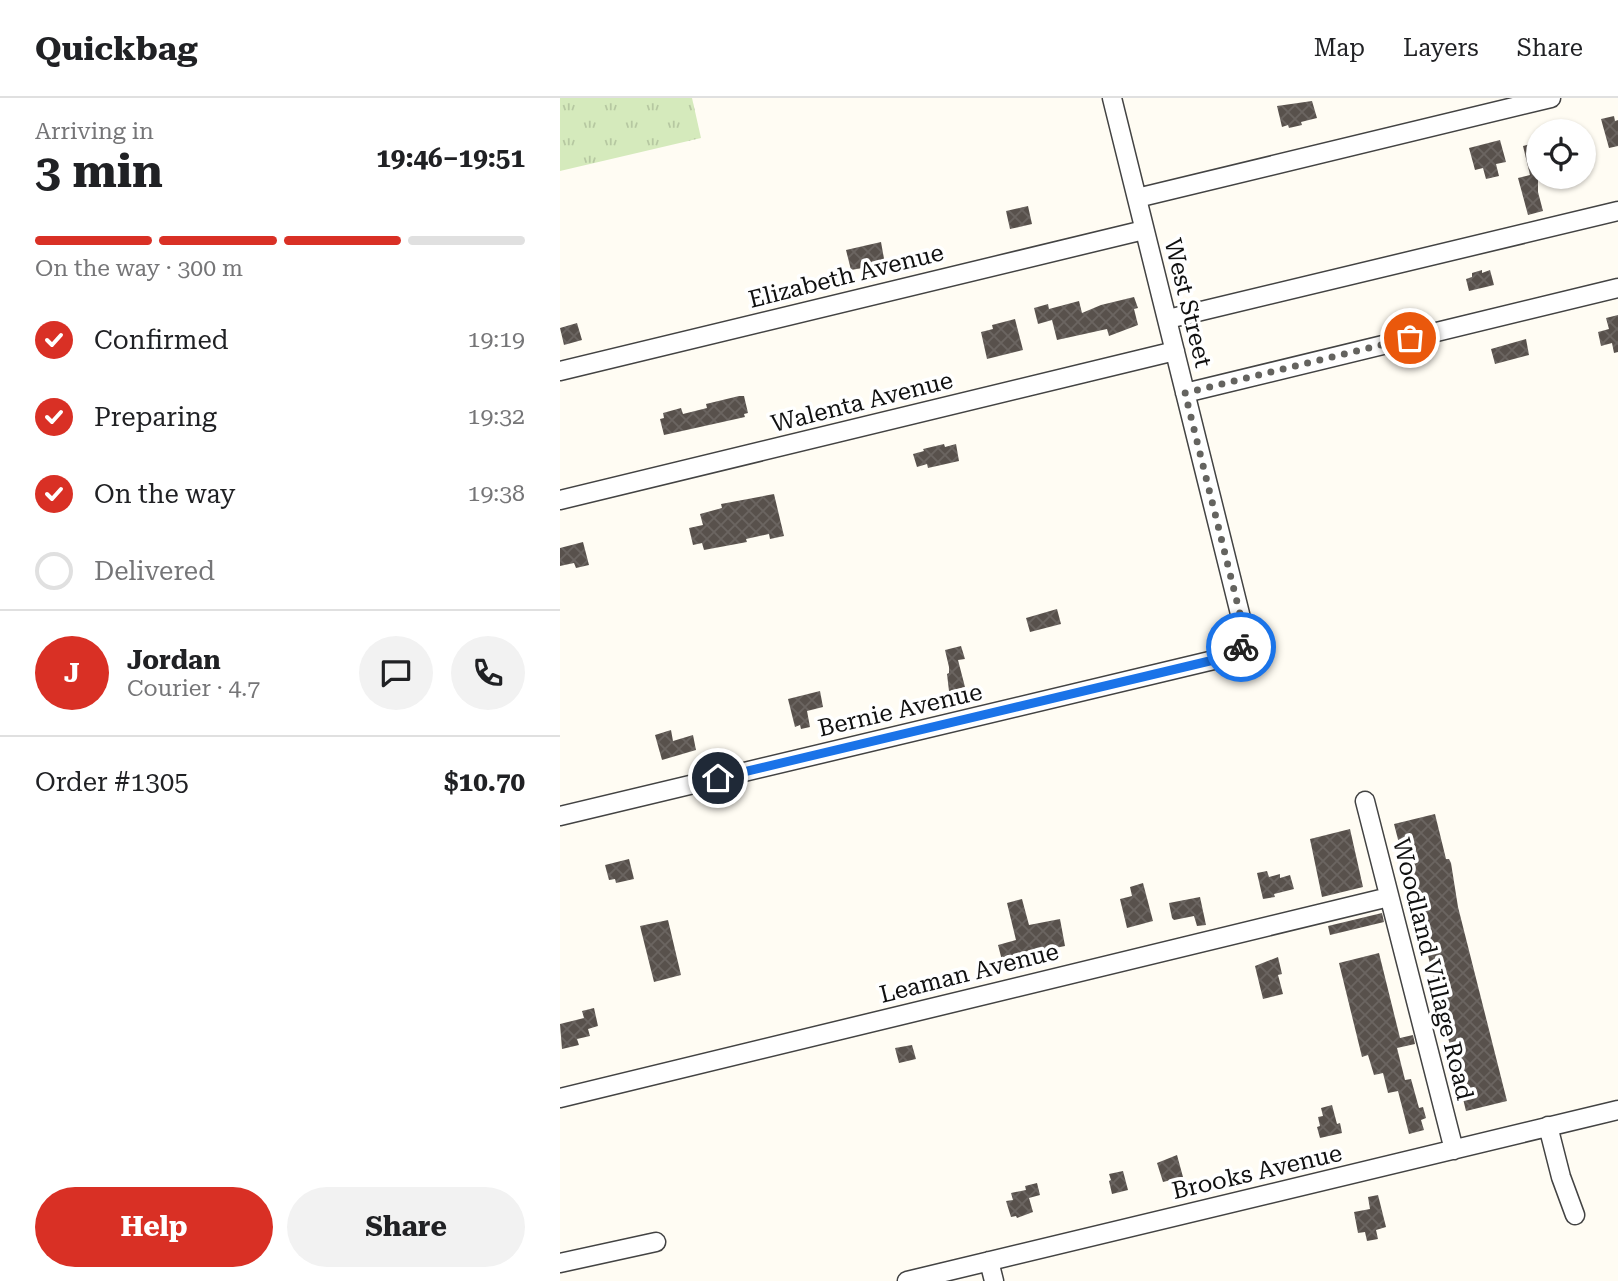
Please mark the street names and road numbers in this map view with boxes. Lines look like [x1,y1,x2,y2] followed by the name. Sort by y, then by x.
[1158,236,1218,370] street label: West Street
[746,238,946,314] street label: Elizabeth Avenue
[768,366,956,438] street label: Walenta Avenue
[815,678,985,742] street label: Bernie Avenue
[1387,835,1479,1103] street label: Woodland Village Road
[877,937,1061,1009] street label: Leaman Avenue
[1169,1139,1345,1205] street label: Brooks Avenue

